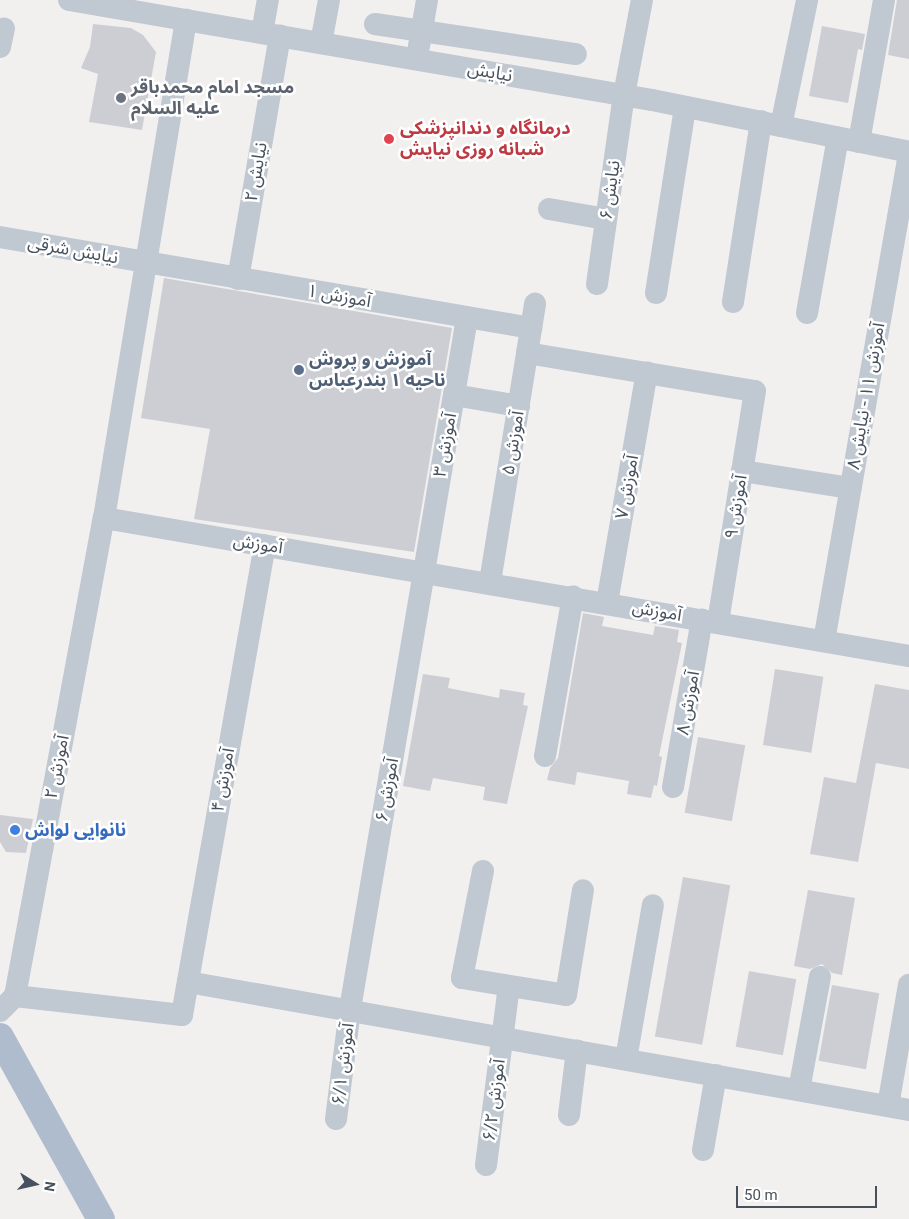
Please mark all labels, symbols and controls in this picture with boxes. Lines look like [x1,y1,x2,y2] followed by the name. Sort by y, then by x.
[466,57,514,87] street label: نیایش
[131,77,294,120] place label: مسجد امام محمدباقر علیه السلام
[115,92,127,104] marker: مسجد امام محمدباقر علیه السلام
[400,118,571,160] place label: درمانگاه و دندانپزشکی شبانه روزی نیایش
[382,132,396,146] marker: درمانگاه و دندانپزشکی شبانه روزی نیایش
[240,141,272,203] street label: نیایش ۲
[595,159,625,221] street label: نیایش ۶
[26,231,120,269] street label: نیایش شرقی
[305,280,373,312] street label: آموزش ۱
[842,321,890,471] street label: آموزش ۱۱ - نیایش ۸
[309,349,445,392] place label: آموزش و پروش ناحیه ۱ بندرعباس
[293,364,305,376] marker: آموزش و پروش ناحیه ۱ بندرعباس
[497,409,529,477] street label: آموزش ۵
[429,411,461,479] street label: آموزش ۳
[611,453,643,521] street label: آموزش ۷
[720,473,752,541] street label: آموزش ۹
[232,529,284,559] street label: آموزش
[631,596,683,626] street label: آموزش
[672,669,704,737] street label: آموزش ۸
[40,733,74,801] street label: آموزش ۲
[207,746,239,814] street label: آموزش ۴
[371,756,403,824] street label: آموزش ۶
[25,819,126,841] place label: نانوایی لواش
[9,824,21,836] marker: نانوایی لواش
[327,1022,359,1106] street label: آموزش ۶/۱
[478,1058,510,1142] street label: آموزش ۶/۲
[10,1159,60,1209] north arrow
[739,1176,880,1208] scale bar
[41,1180,59,1193] text: N
[744,1186,778,1204] text: 50 m

